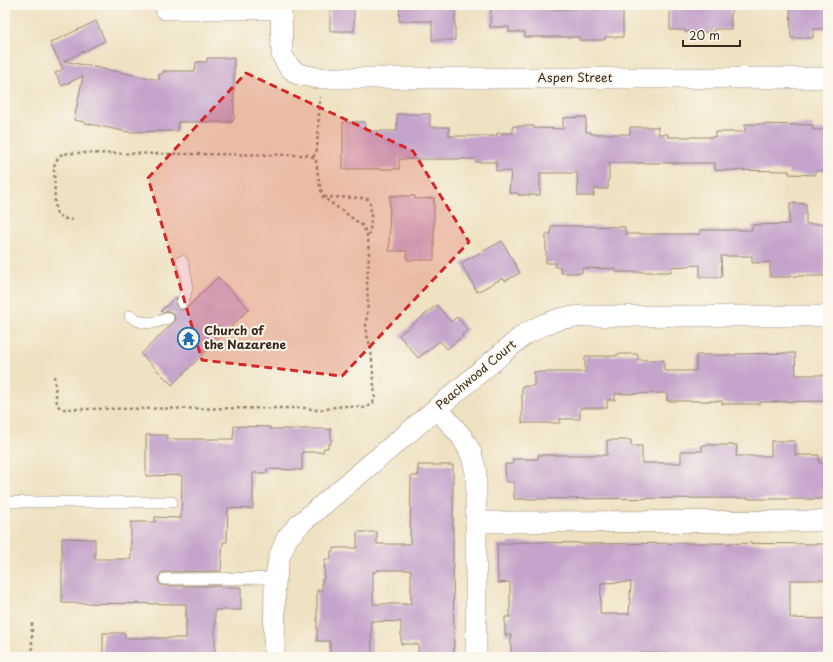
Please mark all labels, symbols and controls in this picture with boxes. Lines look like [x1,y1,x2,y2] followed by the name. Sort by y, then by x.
[683,22,740,48] scale bar
[689,26,720,44] text: 20 m
[538,68,613,86] street label: Aspen Street
[204,321,286,353] place label: Church of the Nazarene
[175,325,201,351] temple icon: Church of the Nazarene
[431,335,520,413] street label: Peachwood Court

